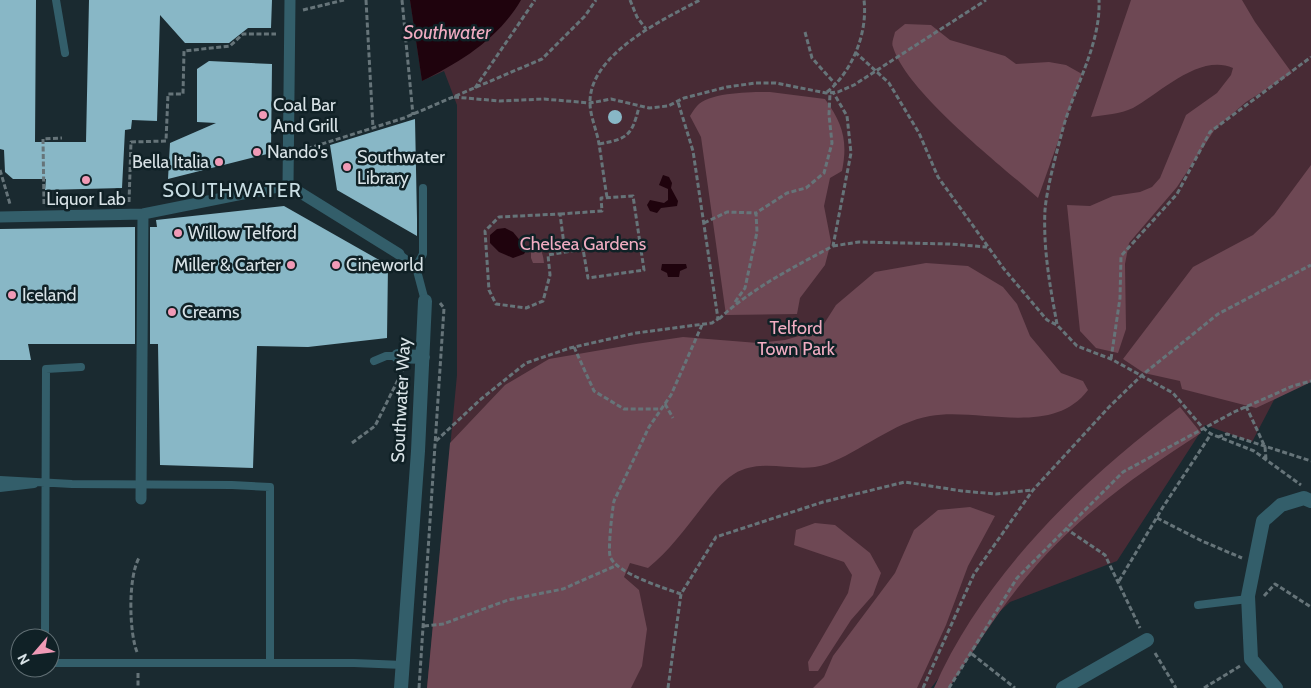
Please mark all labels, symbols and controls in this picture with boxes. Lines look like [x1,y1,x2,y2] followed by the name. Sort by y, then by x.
[403,21,492,44] water label: Southwater
[273,94,339,137] place label: Coal Bar And Grill
[257,109,269,121] marker: Coal Bar And Grill
[267,141,328,163] place label: Nando's
[251,146,263,158] marker: Nando's
[357,146,445,189] place label: Southwater Library
[132,151,209,173] place label: Bella Italia
[213,156,225,168] marker: Bella Italia
[341,161,353,173] marker: Southwater Library
[80,174,92,186] marker: Liquor Lab
[162,178,302,202] district label: SOUTHWATER
[46,188,126,210] place label: Liquor Lab
[188,222,297,244] place label: Willow Telford
[172,227,184,239] marker: Willow Telford
[520,233,646,255] park label: Chelsea Gardens
[174,254,281,276] place label: Miller & Carter
[346,254,423,276] place label: Cineworld
[285,259,297,271] marker: Miller & Carter
[330,259,342,271] marker: Cineworld
[22,284,77,306] place label: Iceland
[6,289,18,301] marker: Iceland
[182,301,240,323] place label: Creams
[166,306,178,318] marker: Creams
[757,317,836,360] park label: Telford Town Park
[387,337,415,463] street label: Southwater Way
[10,628,60,678] north arrow
[13,651,34,668] text: N

